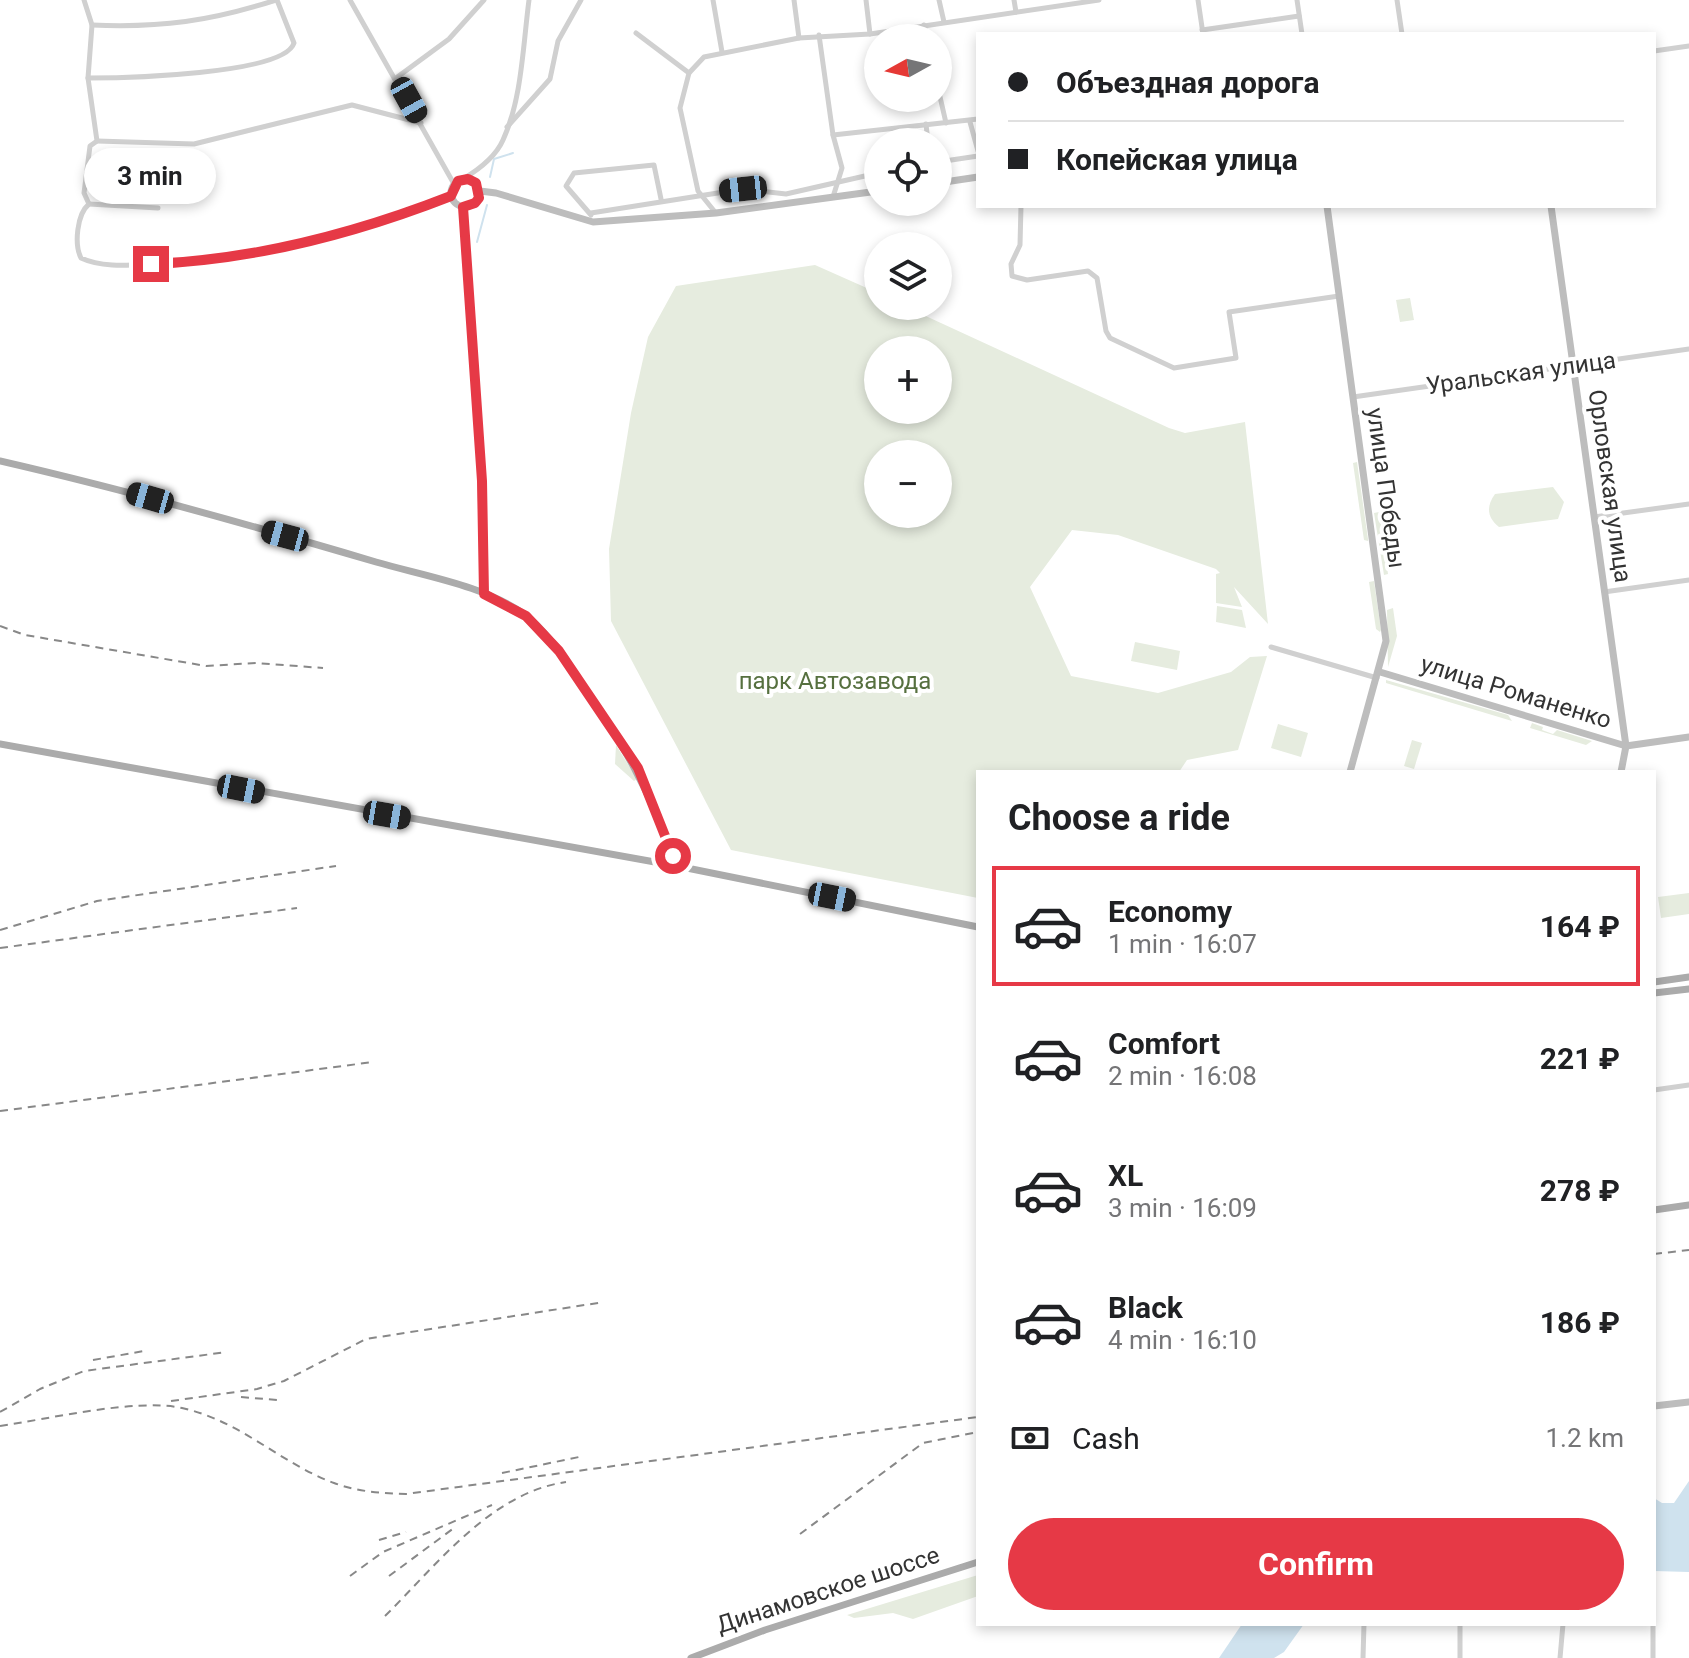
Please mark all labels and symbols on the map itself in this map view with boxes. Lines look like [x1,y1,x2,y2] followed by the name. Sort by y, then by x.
[864,24,952,112] north arrow
[387,73,431,127] car
[85,148,217,204] callout: 3 min
[718,175,768,203] car
[133,246,169,282] route end
[1425,346,1617,400] street label: Уральская улица
[1583,388,1637,584] street label: Орловская улица
[1361,406,1411,570] street label: улица Победы
[124,480,176,516] car
[259,518,311,554] car
[1417,650,1615,734] street label: улица Романенко
[739,667,931,695] park label: парк Автозавода
[215,773,267,805] car
[361,799,413,831] car
[655,838,691,874] route start
[806,881,858,913] car
[713,1541,943,1639] street label: Динамовское шоссе

